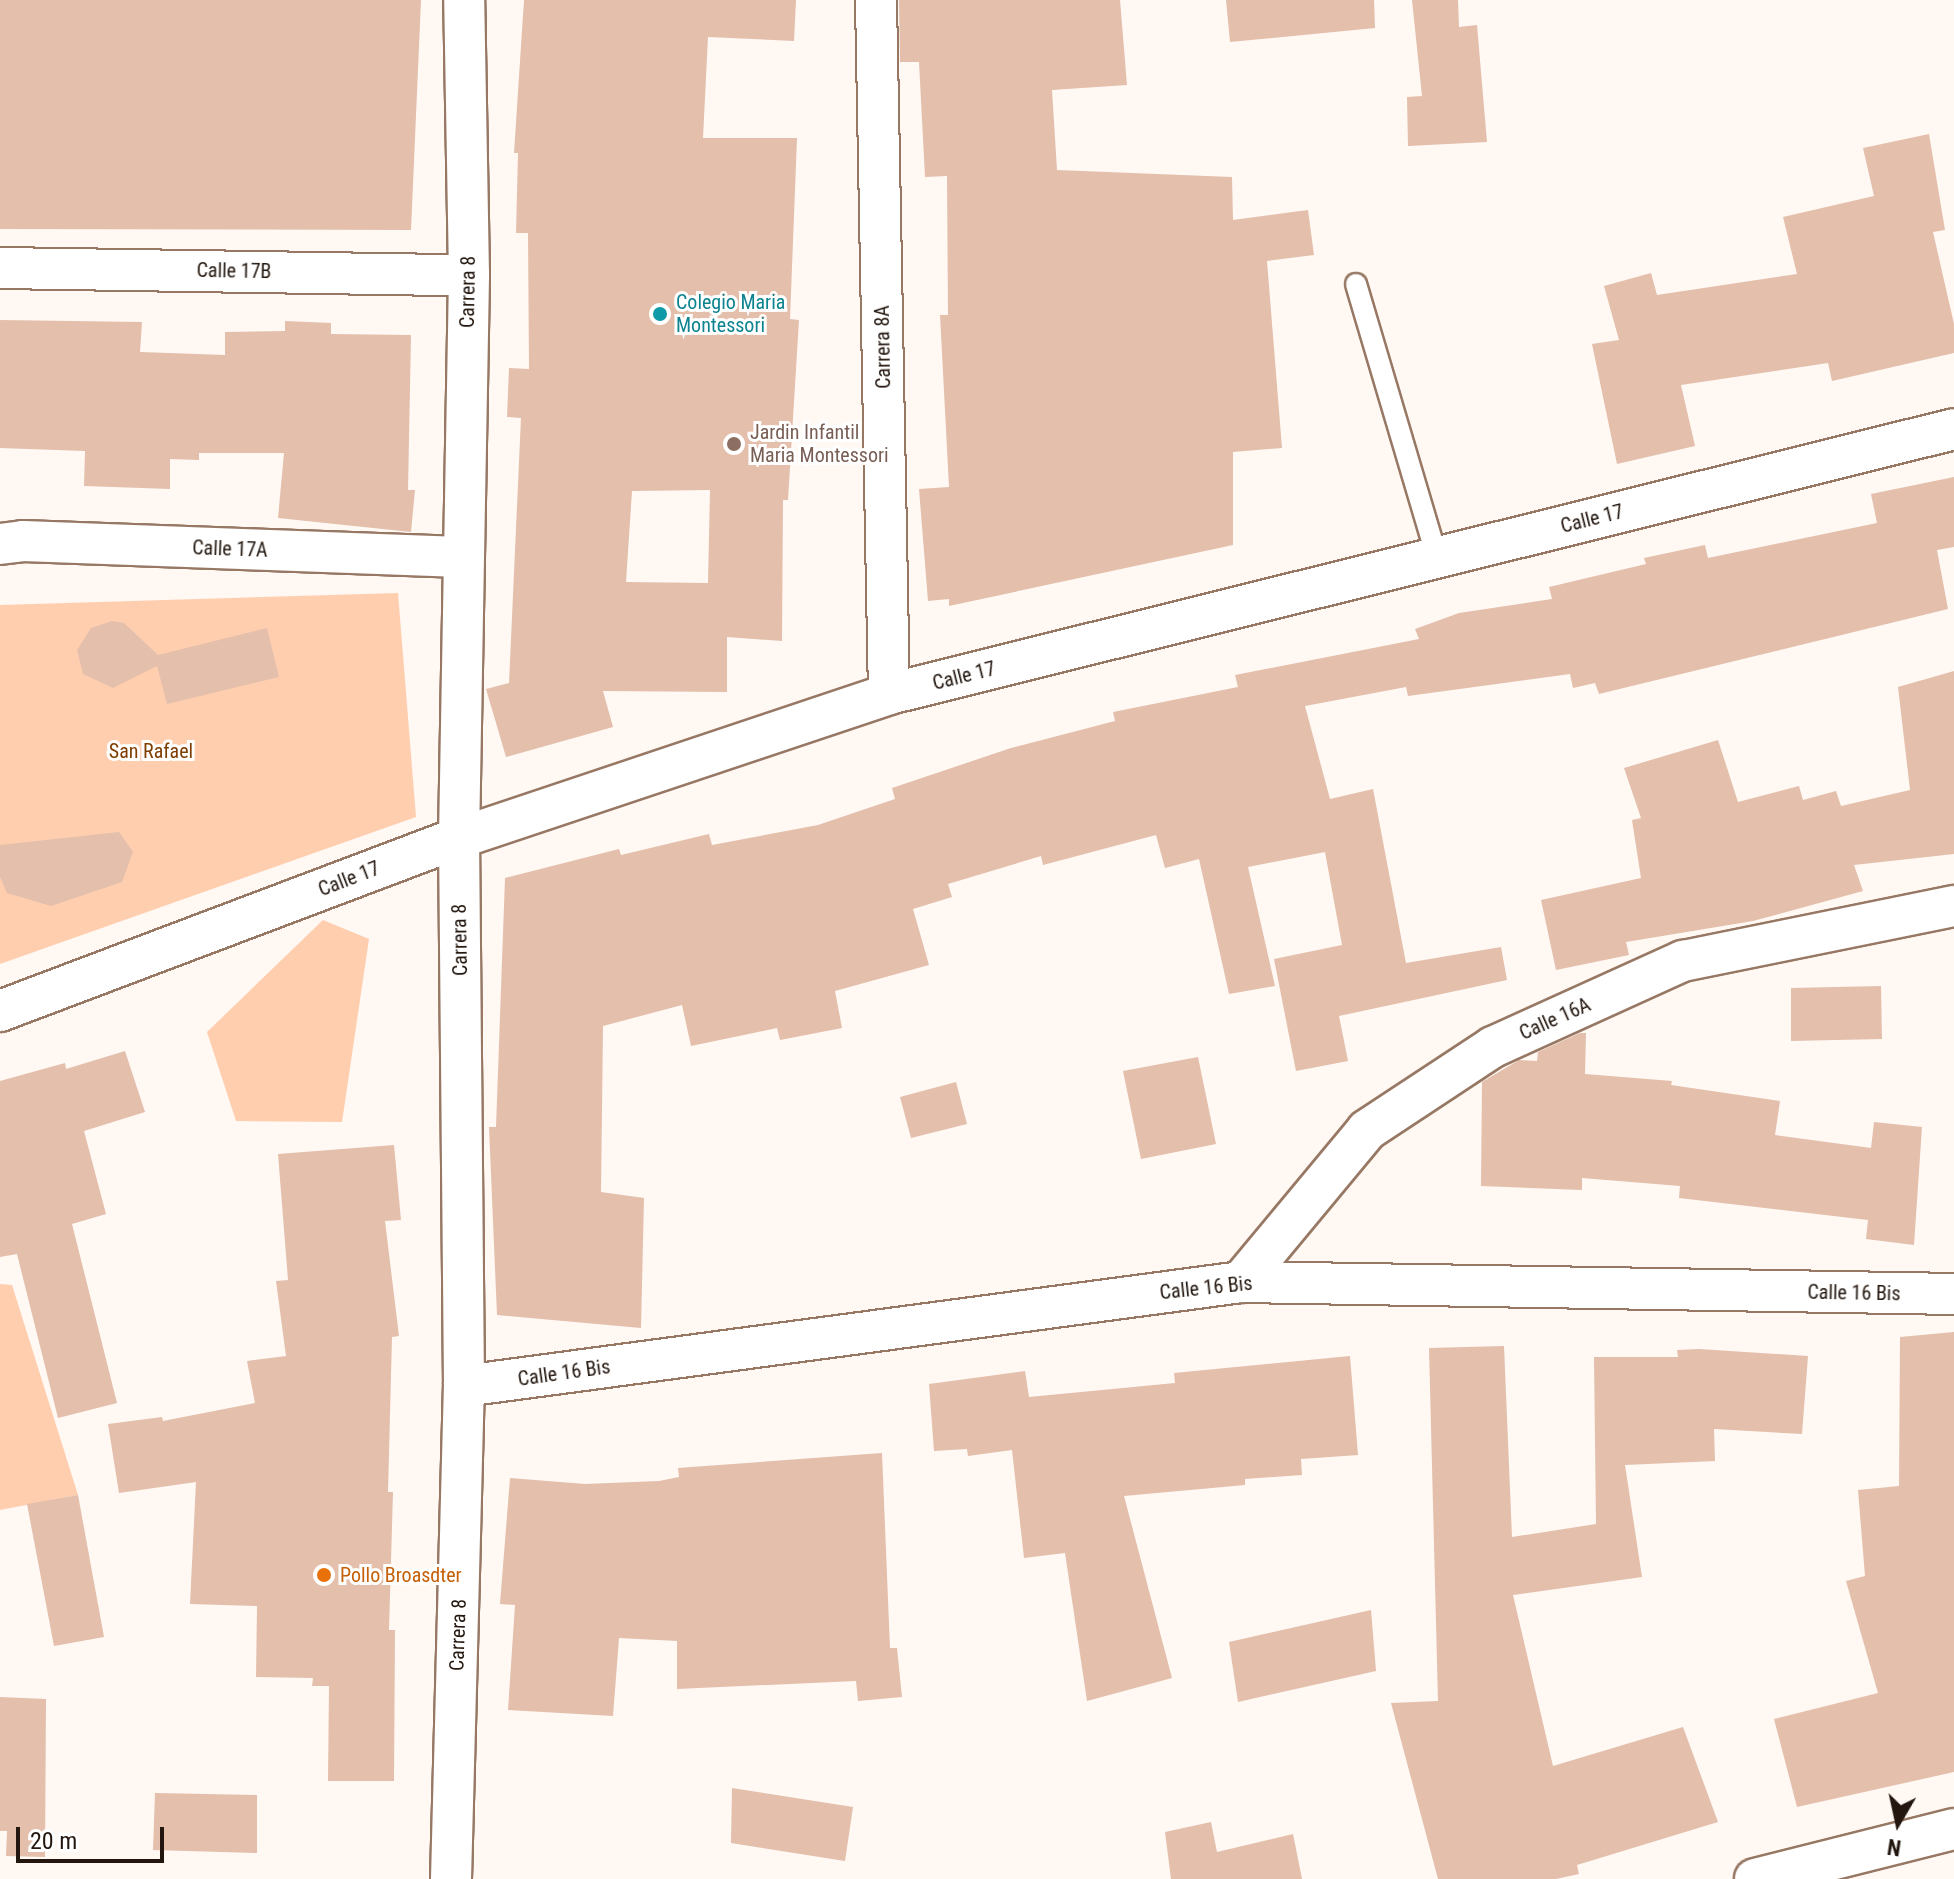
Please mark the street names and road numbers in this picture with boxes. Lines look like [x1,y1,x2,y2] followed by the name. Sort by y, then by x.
[455,256,481,328] street label: Carrera 8
[196,258,272,284] street label: Calle 17B
[870,305,896,389] street label: Carrera 8A
[1558,500,1626,538] street label: Calle 17
[192,536,268,562] street label: Calle 17A
[930,657,998,695] street label: Calle 17
[315,856,383,902] street label: Calle 17
[447,904,473,976] street label: Carrera 8
[1516,993,1594,1045] street label: Calle 16A
[1158,1271,1254,1305] street label: Calle 16 Bis
[1807,1280,1901,1306] street label: Calle 16 Bis
[516,1355,612,1391] street label: Calle 16 Bis
[445,1599,471,1671] street label: Carrera 8

